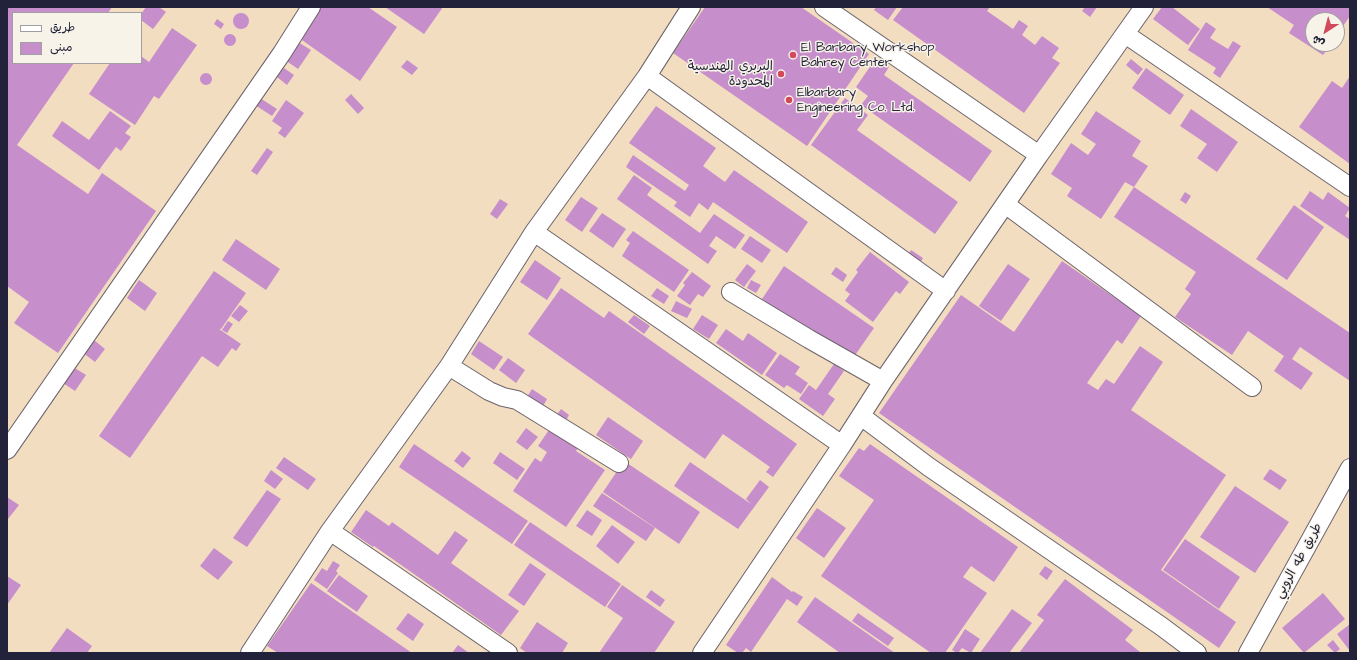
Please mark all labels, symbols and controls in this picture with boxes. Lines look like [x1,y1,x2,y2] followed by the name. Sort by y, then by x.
[12,12,142,64] legend
[1305,12,1345,52] north arrow
[50,19,75,36] text: طريق
[1309,32,1328,51] text: ش
[50,39,73,56] text: مبنى
[801,40,935,71] place label: El Barbary Workshop Bahrey Center
[788,50,798,60] marker: El Barbary Workshop Bahrey Center
[688,59,773,90] place label: البربري الهندسية المحدودة
[776,69,786,79] marker: البربري الهندسية المحدودة
[797,85,914,116] place label: Elbarbary Engineering Co. Ltd.
[784,95,794,105] marker: Elbarbary Engineering Co. Ltd.
[1272,521,1326,601] street label: طريق طه الروبي

